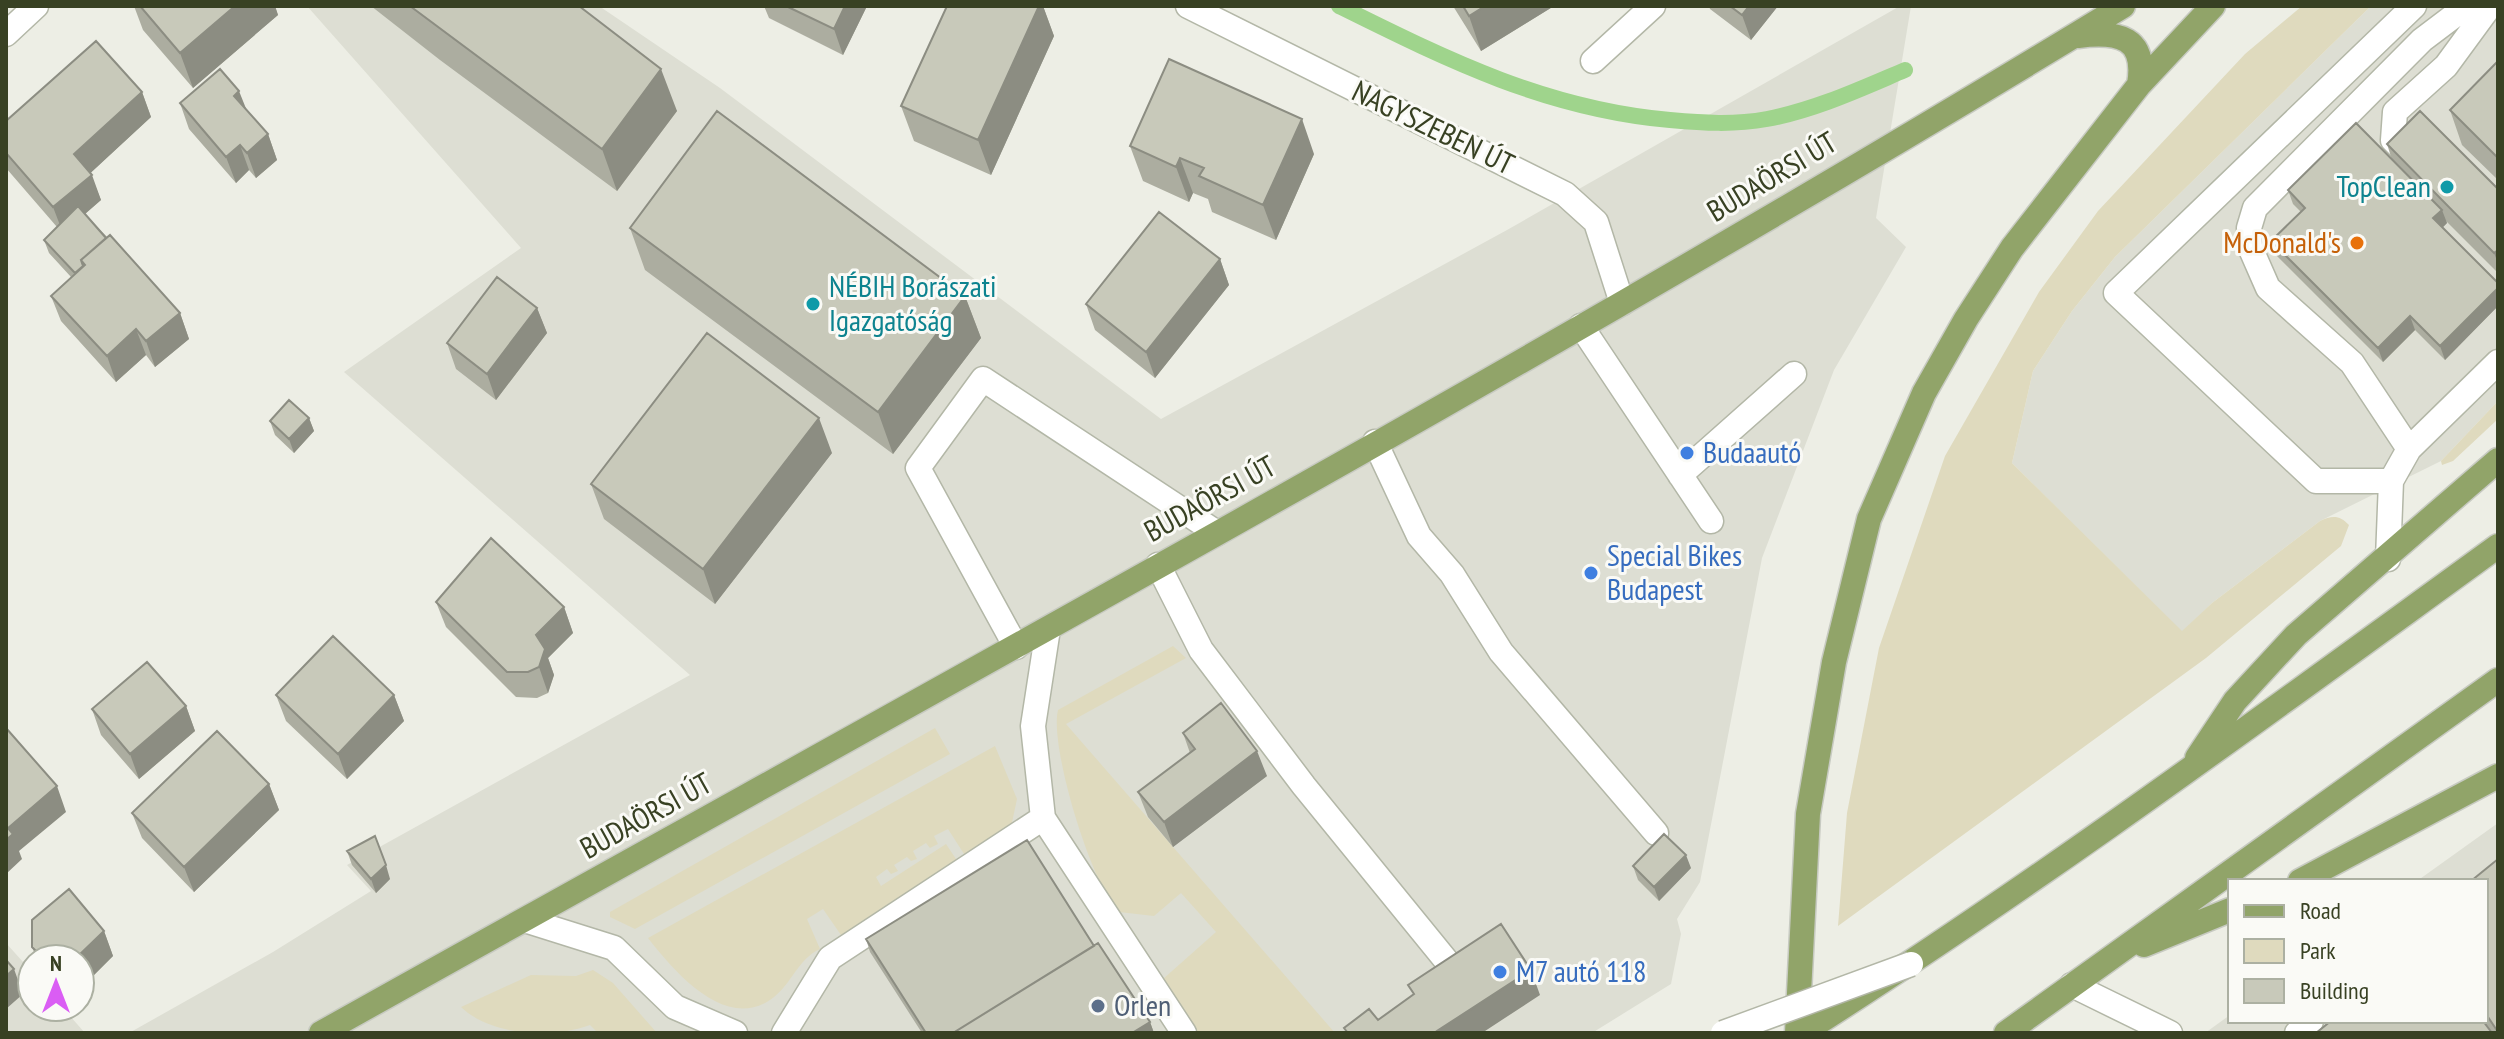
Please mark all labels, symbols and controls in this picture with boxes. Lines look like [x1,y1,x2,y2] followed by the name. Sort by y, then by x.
[1346,71,1521,183] street label: NAGYSZEBEN ÚT
[1699,122,1843,230] street label: BUDAÖRSI ÚT
[2336,166,2431,205] place label: TopClean
[2438,178,2456,196] marker: TopClean
[2223,222,2341,261] place label: McDonald's
[2348,234,2366,252] marker: McDonald's
[829,266,997,339] place label: NÉBIH Borászati Igazgatóság
[804,295,822,313] marker: NÉBIH Borászati Igazgatóság
[1703,432,1801,471] place label: Budaautó
[1678,444,1696,462] marker: Budaautó
[1137,446,1282,550] street label: BUDAÖRSI ÚT
[1607,535,1742,608] place label: Special Bikes Budapest
[1582,564,1600,582] marker: Special Bikes Budapest
[573,763,718,867] street label: BUDAÖRSI ÚT
[2228,879,2488,1023] legend
[2300,895,2341,926] text: Road
[2300,935,2336,966] text: Park
[16,943,96,1023] north arrow
[50,949,62,977] text: N
[1516,951,1647,990] place label: M7 autó 118
[1491,963,1509,981] marker: M7 autó 118
[2300,975,2369,1006] text: Building
[1114,985,1171,1024] place label: Orlen
[1089,997,1107,1015] marker: Orlen

